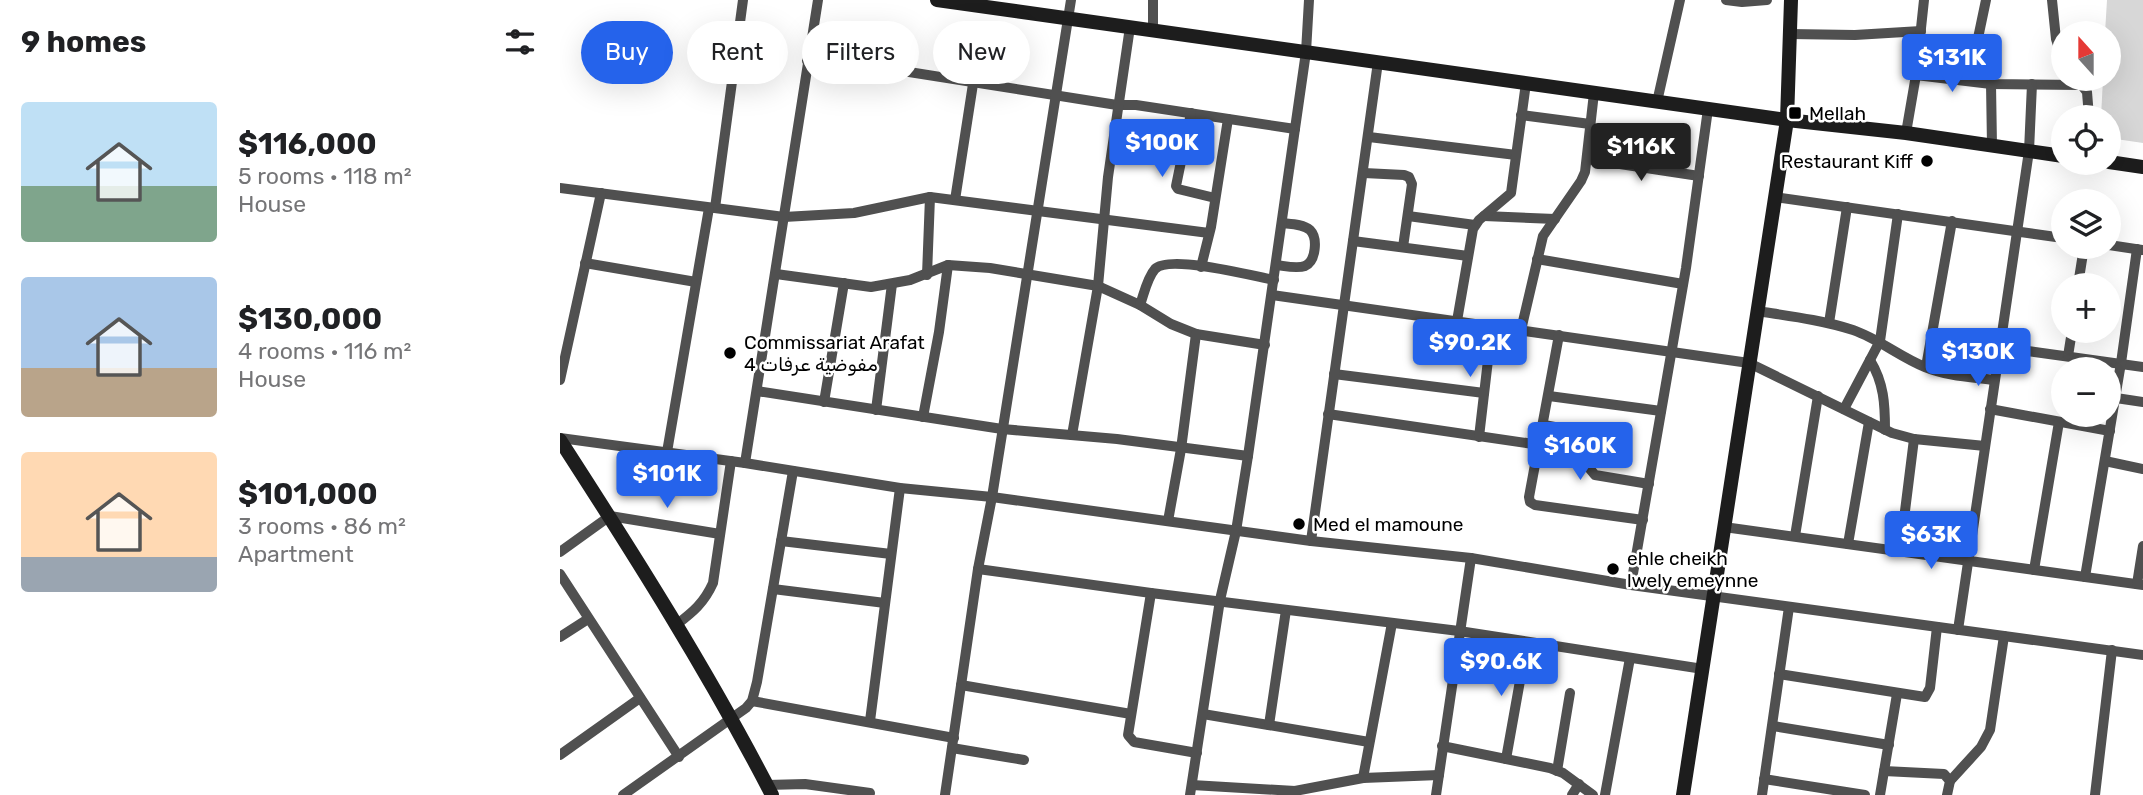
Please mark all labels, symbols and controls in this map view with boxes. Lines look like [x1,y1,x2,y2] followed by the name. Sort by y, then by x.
[581,21,673,84] chip: Buy
[687,21,788,84] chip: Rent
[802,21,919,84] chip: Filters
[933,21,1030,84] chip: New
[2051,21,2121,91] north arrow
[2051,21,2121,427] map controls
[501,23,539,61] icon: filters
[21,24,146,60] text: 9 homes
[1903,34,2001,94] pin: $131K
[1918,43,1986,71] text: $131K
[1809,102,1866,125] place label: Mellah
[1787,105,1803,121] marker: Mellah
[2051,105,2121,175] button: locate
[1113,120,1211,179] pin: $100K
[1592,124,1690,183] pin: $116K
[238,126,377,162] text: $116,000
[1125,128,1199,156] text: $100K
[77,130,161,214] icon: home
[1607,132,1675,160] text: $116K
[1781,150,1914,173] place label: Restaurant Kiff
[1919,153,1935,169] marker: Restaurant Kiff
[238,162,412,190] text: 5 rooms · 118 m²
[2051,189,2121,259] button: layers
[238,190,306,218] text: House
[2051,273,2121,343] button: +
[238,301,382,337] text: $130,000
[77,305,161,389] icon: home
[1413,320,1527,379] pin: $90.2K
[1429,328,1511,356] text: $90.2K
[1929,328,2027,388] pin: $130K
[744,331,925,376] place label: Commissariat Arafat 4 مفوضية عرفات
[238,337,411,365] text: 4 rooms · 116 m²
[1942,337,2014,365] text: $130K
[722,345,738,361] marker: Commissariat Arafat 4 مفوضية عرفات
[2051,357,2121,427] button: −
[238,365,306,393] text: House
[1531,422,1629,482] pin: $160K
[1544,431,1616,459] text: $160K
[618,450,716,510] pin: $101K
[632,459,702,487] text: $101K
[238,476,378,512] text: $101,000
[77,480,161,564] icon: home
[238,512,406,540] text: 3 rooms · 86 m²
[1890,512,1972,571] pin: $63K
[1313,513,1463,536] place label: Med el mamoune
[1291,516,1307,532] marker: Med el mamoune
[1901,520,1961,548] text: $63K
[238,540,354,568] text: Apartment
[1627,547,1758,592] place label: ehle cheikh lwely emeynne
[1605,561,1621,577] marker: ehle cheikh lwely emeynne
[1444,638,1558,698] pin: $90.6K
[1460,647,1542,675] text: $90.6K

